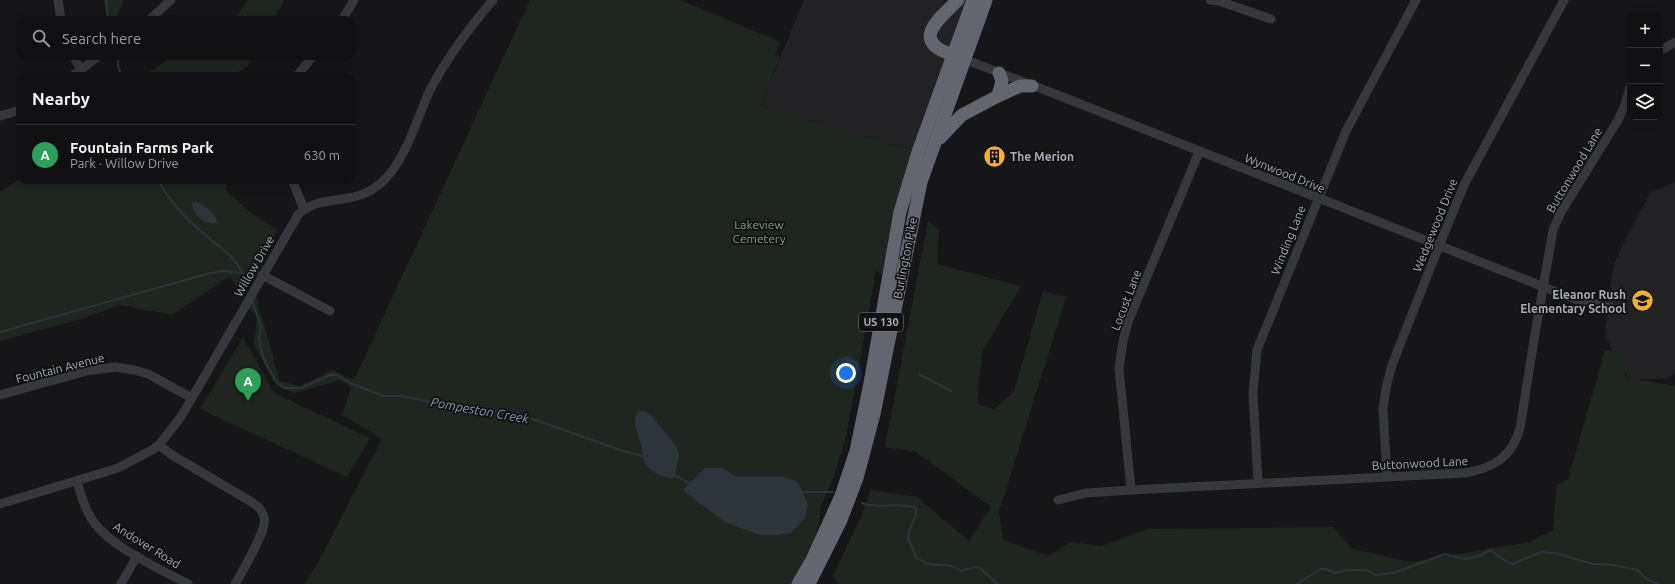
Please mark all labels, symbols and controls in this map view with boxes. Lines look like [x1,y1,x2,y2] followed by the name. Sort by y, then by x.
[1627,12,1663,120] map controls
[1627,12,1663,48] button: +
[16,16,356,60] search box
[30,27,52,49] icon: search
[62,30,141,47] text: Search here
[1627,48,1663,84] button: −
[1627,84,1663,120] button: layers
[32,89,90,108] text: Nearby
[1544,125,1604,215] street label: Buttonwood Lane
[70,139,214,156] text: Fountain Farms Park
[981,143,1007,169] building icon: The Merion
[40,148,50,162] text: A
[304,148,340,162] text: 630 m
[1010,150,1074,163] place label: The Merion
[1243,151,1327,195] street label: Wynwood Drive
[70,156,179,170] text: Park · Willow Drive
[1410,176,1460,274] street label: Wedgewood Drive
[1268,204,1308,276] street label: Winding Lane
[891,216,919,300] street label: Burlington Pike
[733,218,786,245] park label: Lakeview Cemetery
[231,233,277,299] street label: Willow Drive
[1108,268,1144,332] street label: Locust Lane
[1520,288,1626,315] place label: Eleanor Rush Elementary School
[1629,288,1655,314] school or university icon: Eleanor Rush Elementary School
[859,313,903,331] road number: US 130
[14,351,106,385] street label: Fountain Avenue
[836,363,856,383] your location
[235,368,261,401] pin: A
[430,394,531,426] water label: Pompeston Creek
[1371,454,1469,472] street label: Buttonwood Lane
[111,519,183,571] street label: Andover Road

